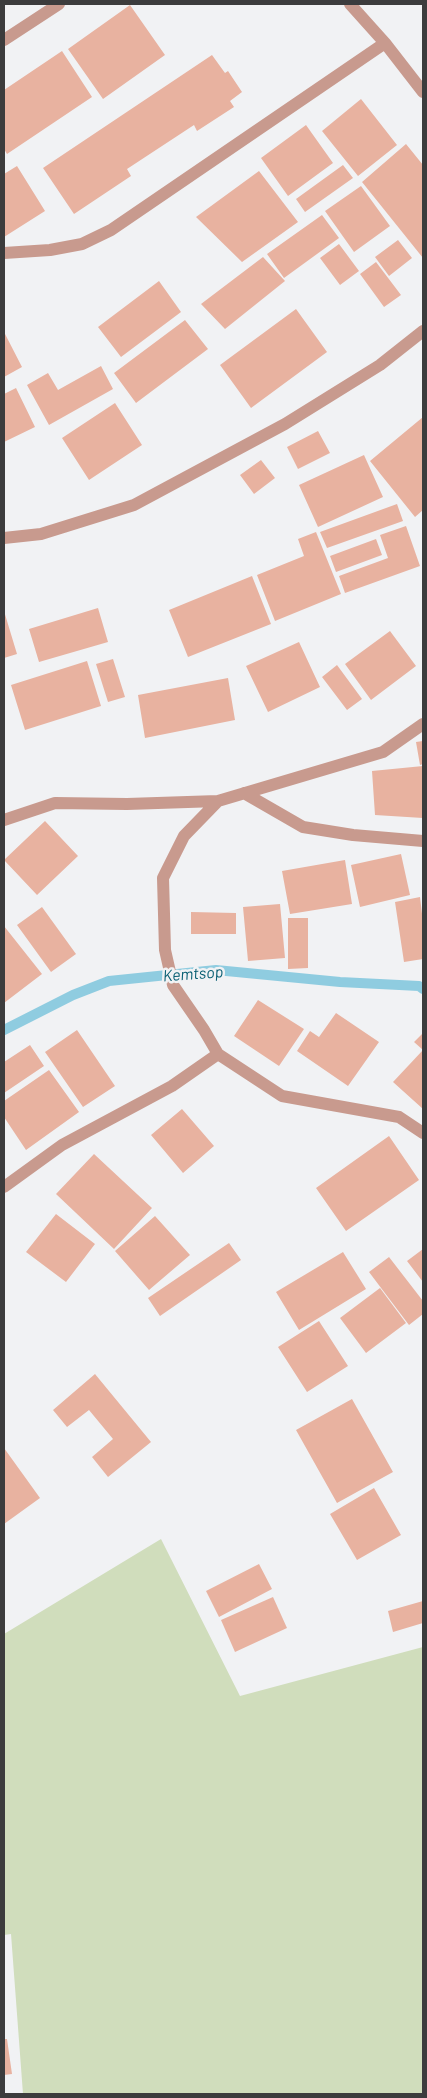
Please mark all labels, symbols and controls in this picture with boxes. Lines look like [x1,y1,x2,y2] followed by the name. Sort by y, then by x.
[162,962,224,986] water label: Kemtsop

